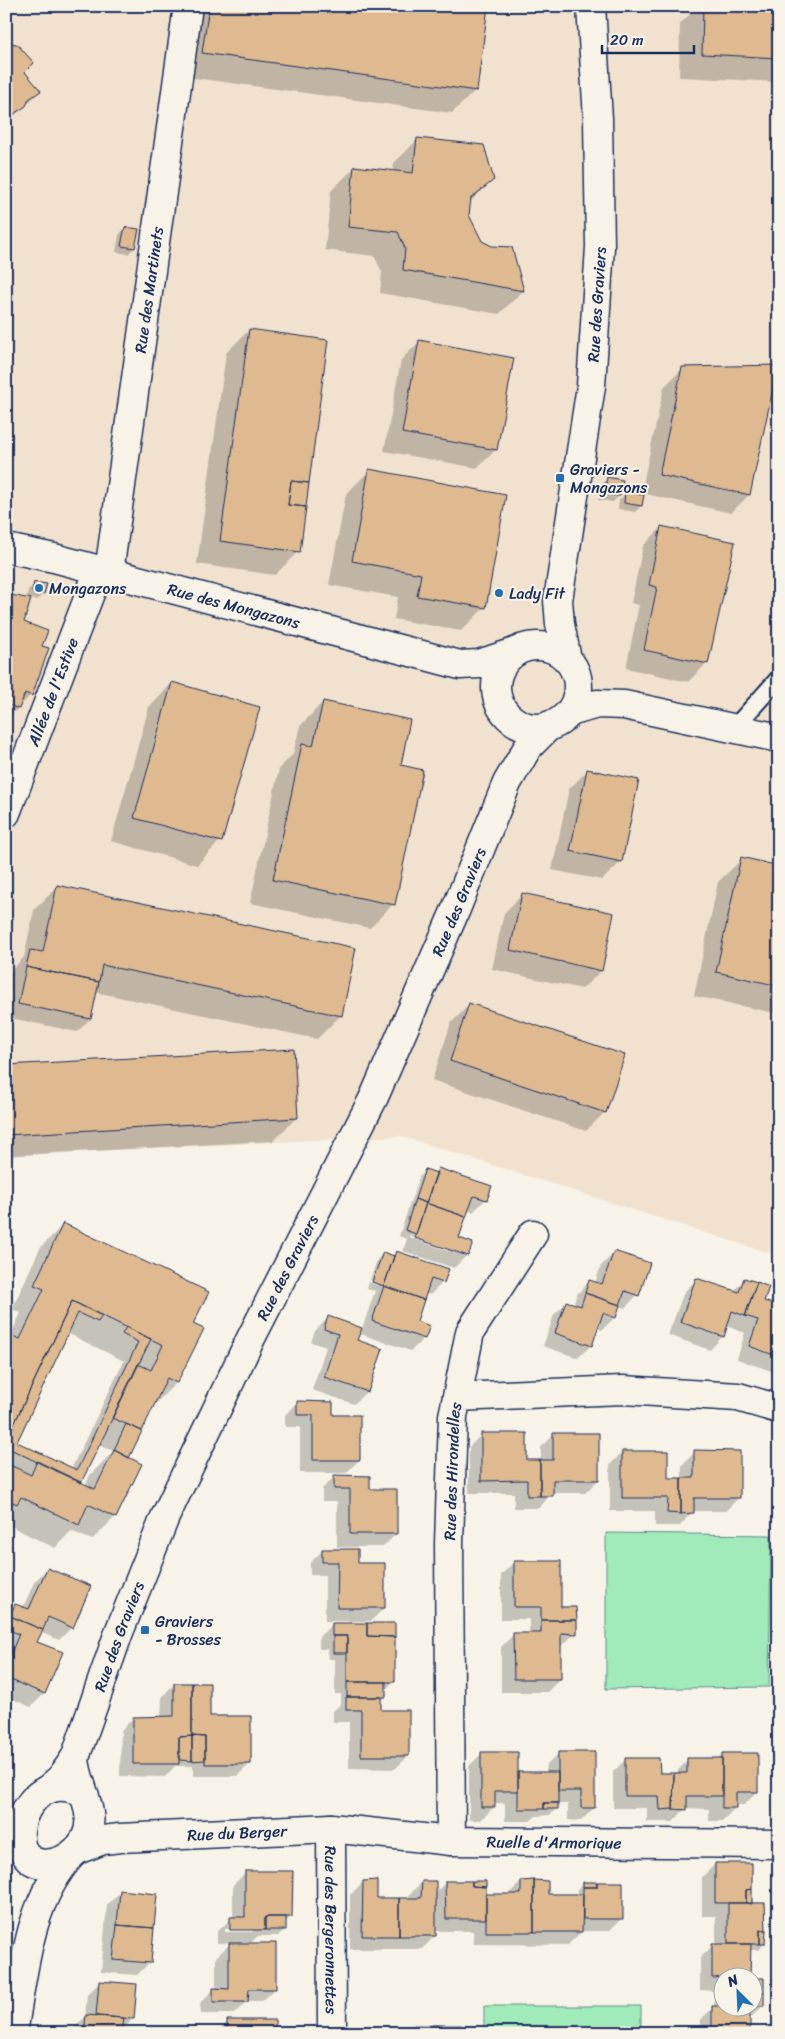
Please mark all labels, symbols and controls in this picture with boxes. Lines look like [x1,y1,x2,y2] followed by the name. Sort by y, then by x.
[602,22,695,54] scale bar
[610,27,644,53] text: 20 m
[126,224,172,355] street label: Rue des Martinets
[579,245,615,363] street label: Rue des Graviers
[570,455,648,502] place label: Graviers - Mongazons
[554,472,566,484] marker: Graviers - Mongazons
[49,574,127,603] place label: Mongazons
[164,575,304,637] street label: Rue des Mongazons
[509,579,565,608] place label: Lady Fit
[33,582,45,594] marker: Mongazons
[493,587,505,599] marker: Lady Fit
[19,633,87,751] street label: Allée de l'Estive
[423,843,495,961] street label: Rue des Graviers
[248,1209,327,1326] street label: Rue des Graviers
[435,1399,471,1541] street label: Rue des Hirondelles
[85,1577,153,1696] street label: Rue des Graviers
[155,1607,222,1654] place label: Graviers - Brosses
[139,1624,151,1636] marker: Graviers - Brosses
[186,1816,289,1850] street label: Rue du Berger
[486,1827,622,1858] street label: Ruelle d'Armorique
[316,1846,346,2015] street label: Rue des Bergeronnettes
[712,1966,762,2016] north arrow
[722,1967,743,1994] text: N

